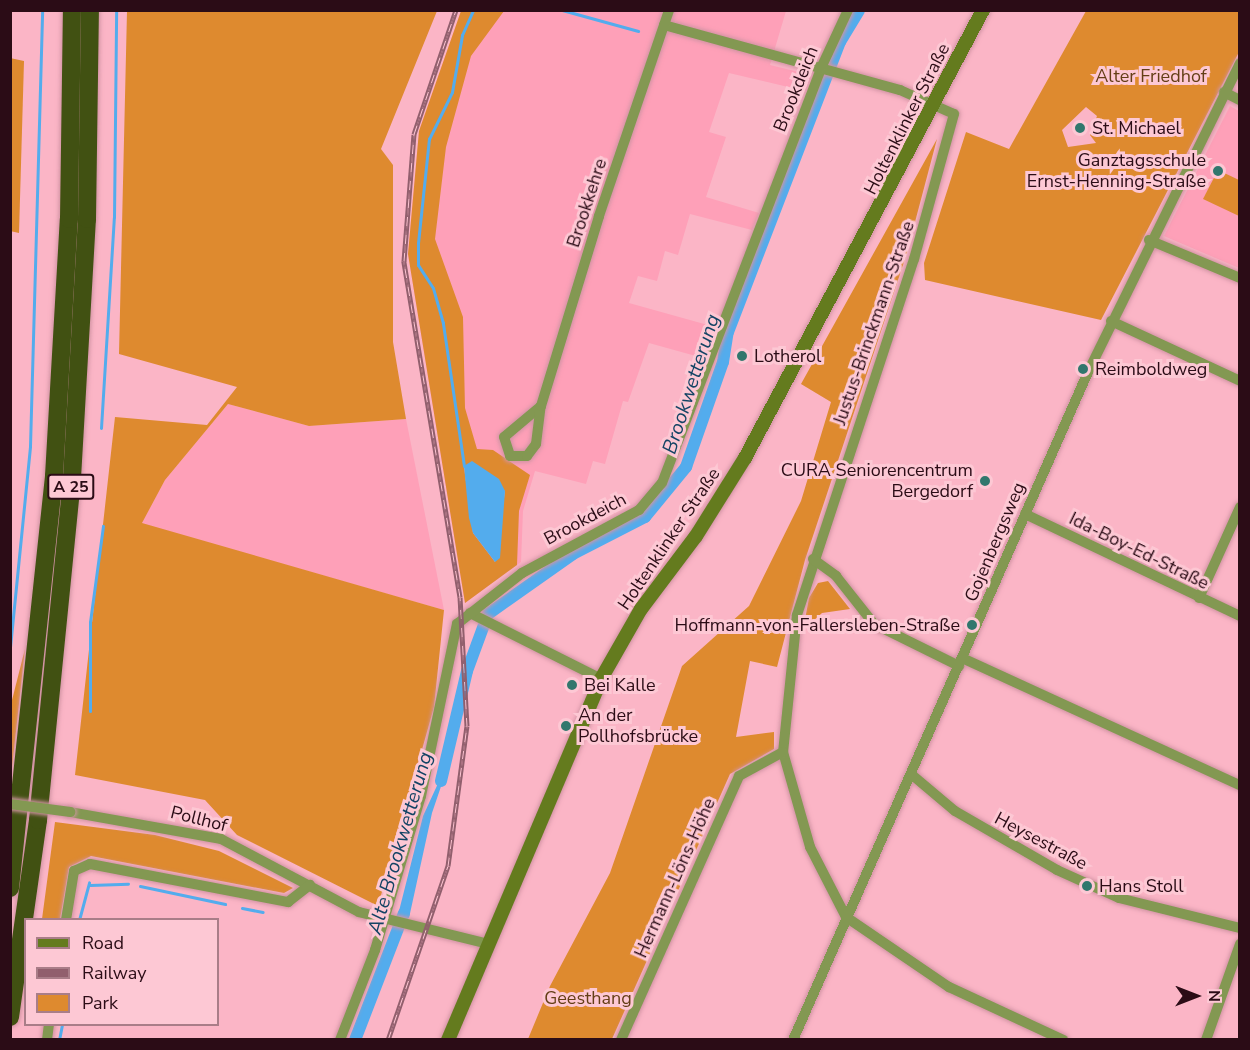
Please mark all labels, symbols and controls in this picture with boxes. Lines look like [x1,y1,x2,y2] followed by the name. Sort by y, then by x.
[859,40,955,198] street label: Holtenklinker Straße
[769,43,823,135] street label: Brookdeich
[1095,65,1207,87] park label: Alter Friedhof
[1092,117,1181,139] place label: St. Michael
[1073,121,1087,135] marker: St. Michael
[1027,150,1206,192] place label: Ganztagsschule Ernst-Henning-Straße
[563,156,611,250] street label: Brookkehre
[1211,164,1225,178] marker: Ganztagsschule Ernst-Henning-Straße
[829,218,919,428] street label: Justus-Brinckmann-Straße
[657,311,725,457] water label: Brookwetterung
[754,345,821,367] place label: Lotherol
[735,349,749,363] marker: Lotherol
[1095,358,1207,380] place label: Reimboldweg
[1076,362,1090,376] marker: Reimboldweg
[781,460,973,502] place label: CURA Seniorencentrum Bergedorf
[613,464,725,614] street label: Holtenklinker Straße
[47,474,95,500] road number: A 25
[978,474,992,488] marker: CURA Seniorencentrum Bergedorf
[960,479,1030,605] street label: Gojenbergsweg
[540,488,630,550] street label: Brookdeich
[1066,508,1212,594] street label: Ida-Boy-Ed-Straße
[675,614,960,636] place label: Hoffmann-von-Fallersleben-Straße
[965,618,979,632] marker: Hoffmann-von-Fallersleben-Straße
[584,674,655,696] place label: Bei Kalle
[565,678,579,692] marker: Bei Kalle
[578,705,698,748] place label: An der Pollhofsbrücke
[559,719,573,733] marker: An der Pollhofsbrücke
[362,749,438,937] water label: Alte Brookwetterung
[630,795,720,961] street label: Hermann-Löns-Höhe
[168,802,230,836] street label: Pollhof
[991,808,1091,874] street label: Heysestraße
[1099,875,1184,897] place label: Hans Stoll
[1080,879,1094,893] marker: Hans Stoll
[24,918,219,1026] legend
[82,931,124,955] text: Road
[82,961,147,985] text: Railway
[1166,966,1226,1026] north arrow
[544,987,632,1009] park label: Geesthang
[1203,990,1225,1002] text: N
[82,991,118,1015] text: Park

